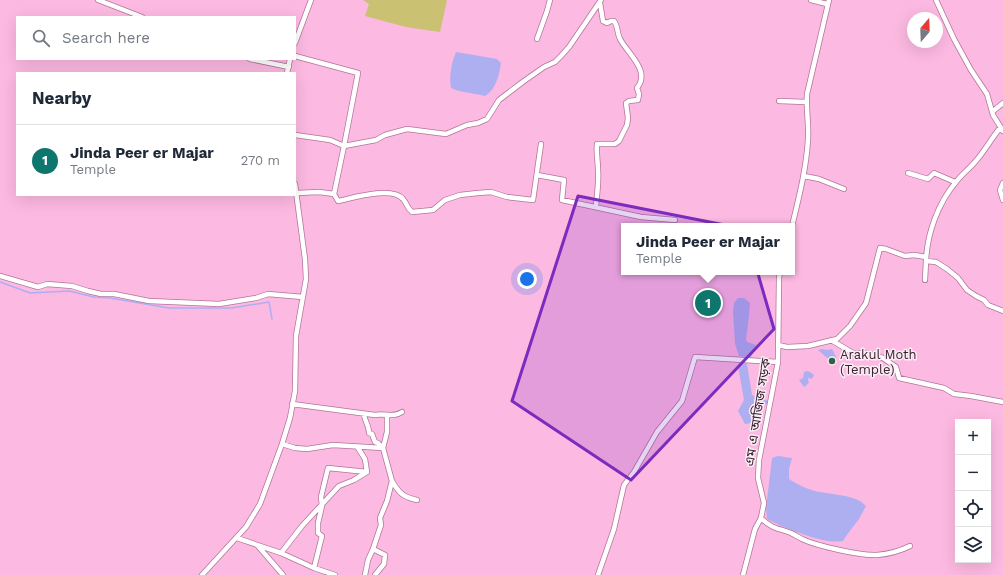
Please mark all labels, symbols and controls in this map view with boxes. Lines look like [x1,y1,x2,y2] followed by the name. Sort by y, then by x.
[907,12,943,48] north arrow
[16,16,296,60] search box
[30,27,52,49] icon: search
[62,29,150,47] text: Search here
[32,88,91,108] text: Nearby
[70,144,214,162] text: Jinda Peer er Majar
[42,153,48,168] text: 1
[241,153,280,168] text: 270 m
[70,162,116,177] text: Temple
[621,223,795,275] popup
[636,233,780,251] text: Jinda Peer er Majar
[636,251,682,266] text: Temple
[517,269,537,289] your location
[695,288,721,318] pin: 1
[840,347,917,377] place label: Arakul Moth (Temple)
[827,356,837,366] marker: Arakul Moth (Temple)
[742,357,774,467] street label: এম এ আজিজ সড়ক
[955,419,991,563] map controls
[955,419,991,455] button: +
[955,455,991,491] button: −
[955,491,991,527] button: locate
[955,527,991,563] button: layers

